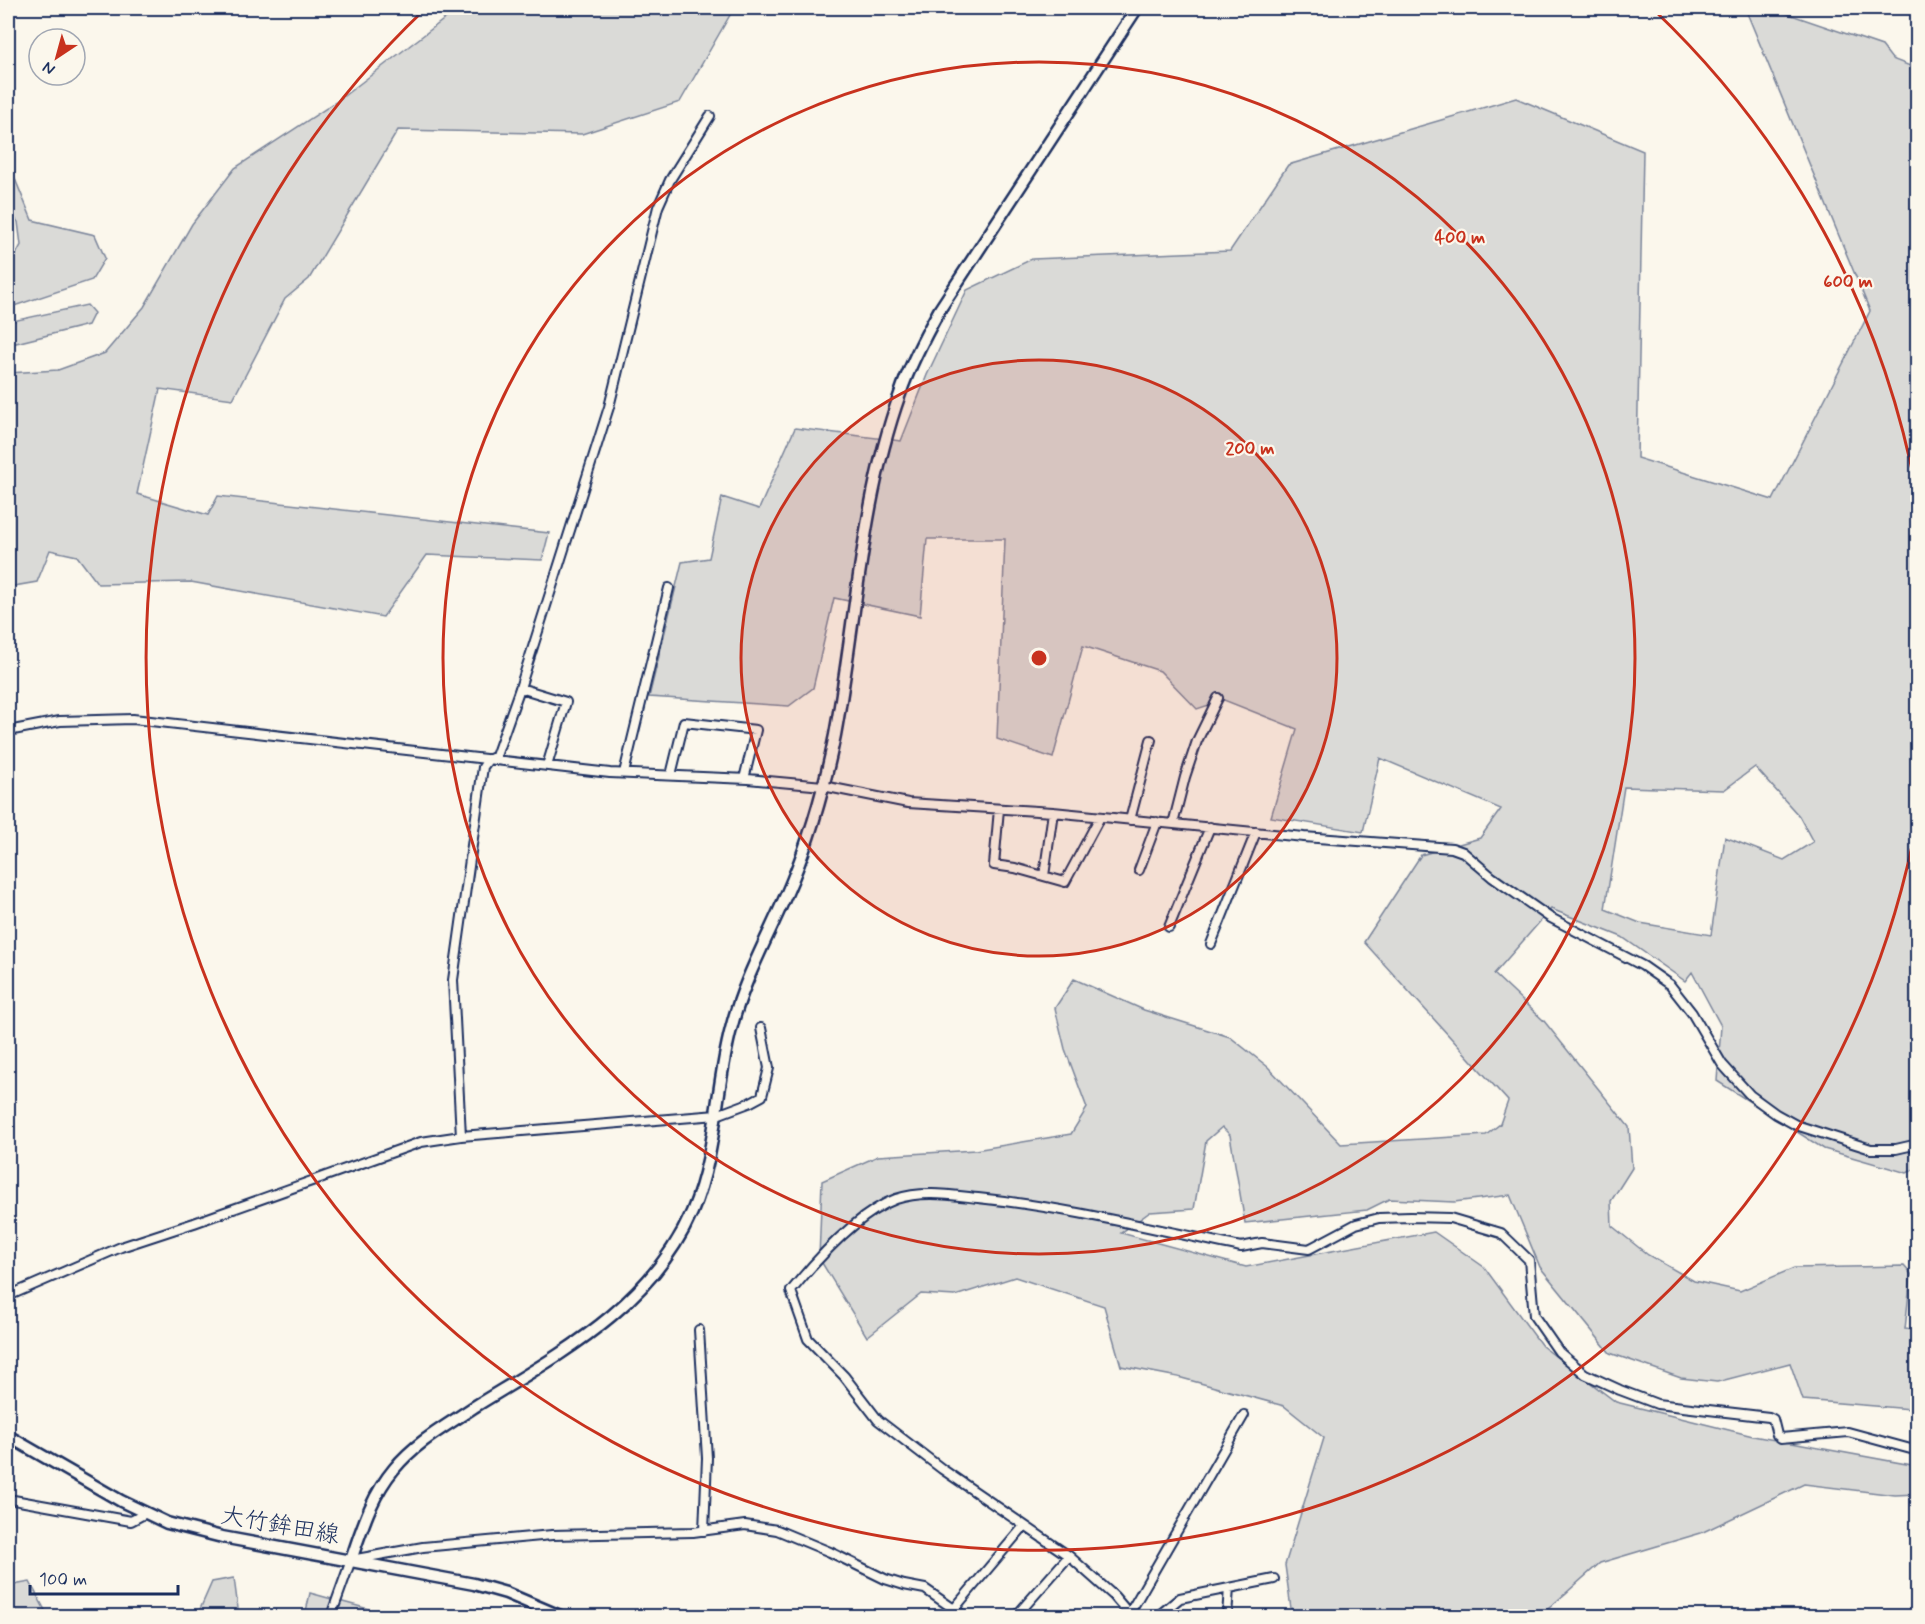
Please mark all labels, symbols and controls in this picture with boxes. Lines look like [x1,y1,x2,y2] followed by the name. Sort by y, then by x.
[27,27,87,87] north arrow
[39,56,60,80] text: N
[1435,226,1485,250] text: 400 m
[1823,270,1873,294] text: 600 m
[1225,437,1275,461] text: 200 m
[1029,648,1049,668] centre of rings
[218,1500,342,1552] street label: 大竹鉾田線
[30,1558,178,1596] scale bar
[39,1568,87,1592] text: 100 m

